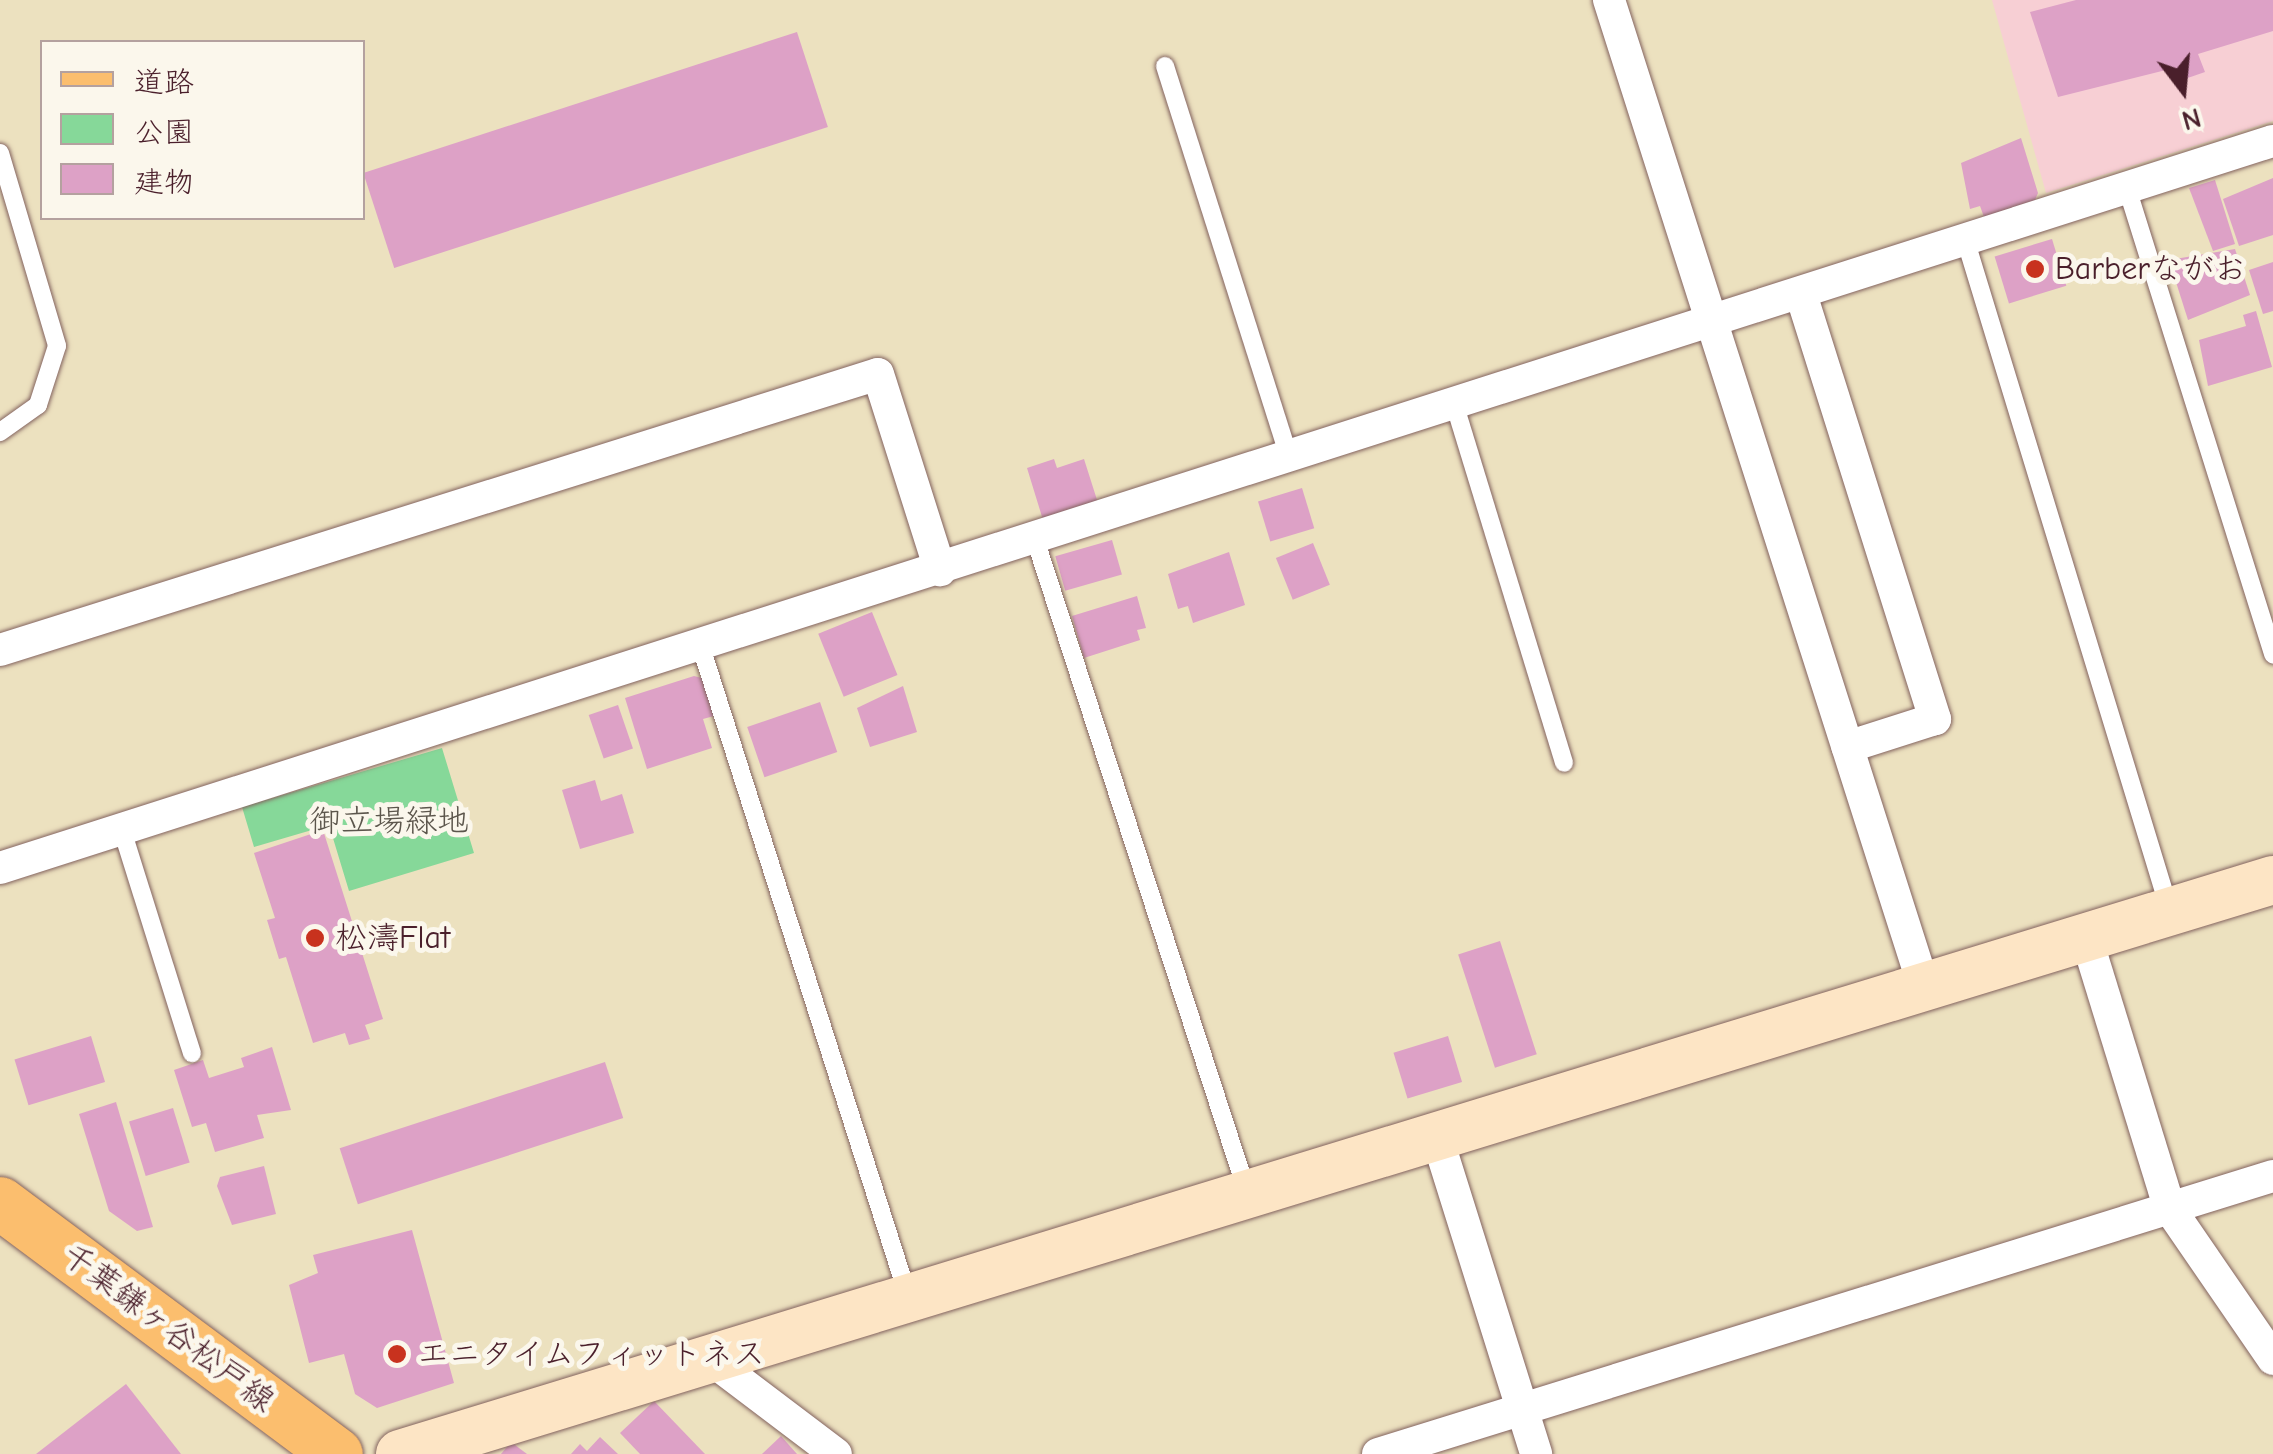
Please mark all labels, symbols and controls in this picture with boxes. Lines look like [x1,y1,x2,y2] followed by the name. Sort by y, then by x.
[40,40,365,220] legend
[2133,40,2233,140] north arrow
[134,65,194,100] text: 道路
[2178,101,2204,137] text: N
[134,115,194,150] text: 公園
[134,165,194,200] text: 建物
[2055,250,2246,288] place label: Barberながお
[2024,258,2046,280] marker: Barberながお
[309,802,469,840] park label: 御立場緑地
[335,919,450,957] place label: 松濤Flat
[304,927,326,949] marker: 松濤Flat
[54,1236,282,1420] street label: 千葉鎌ヶ谷松戸線
[417,1335,769,1373] place label: エニタイムフィットネス
[386,1343,408,1365] marker: エニタイムフィットネス

